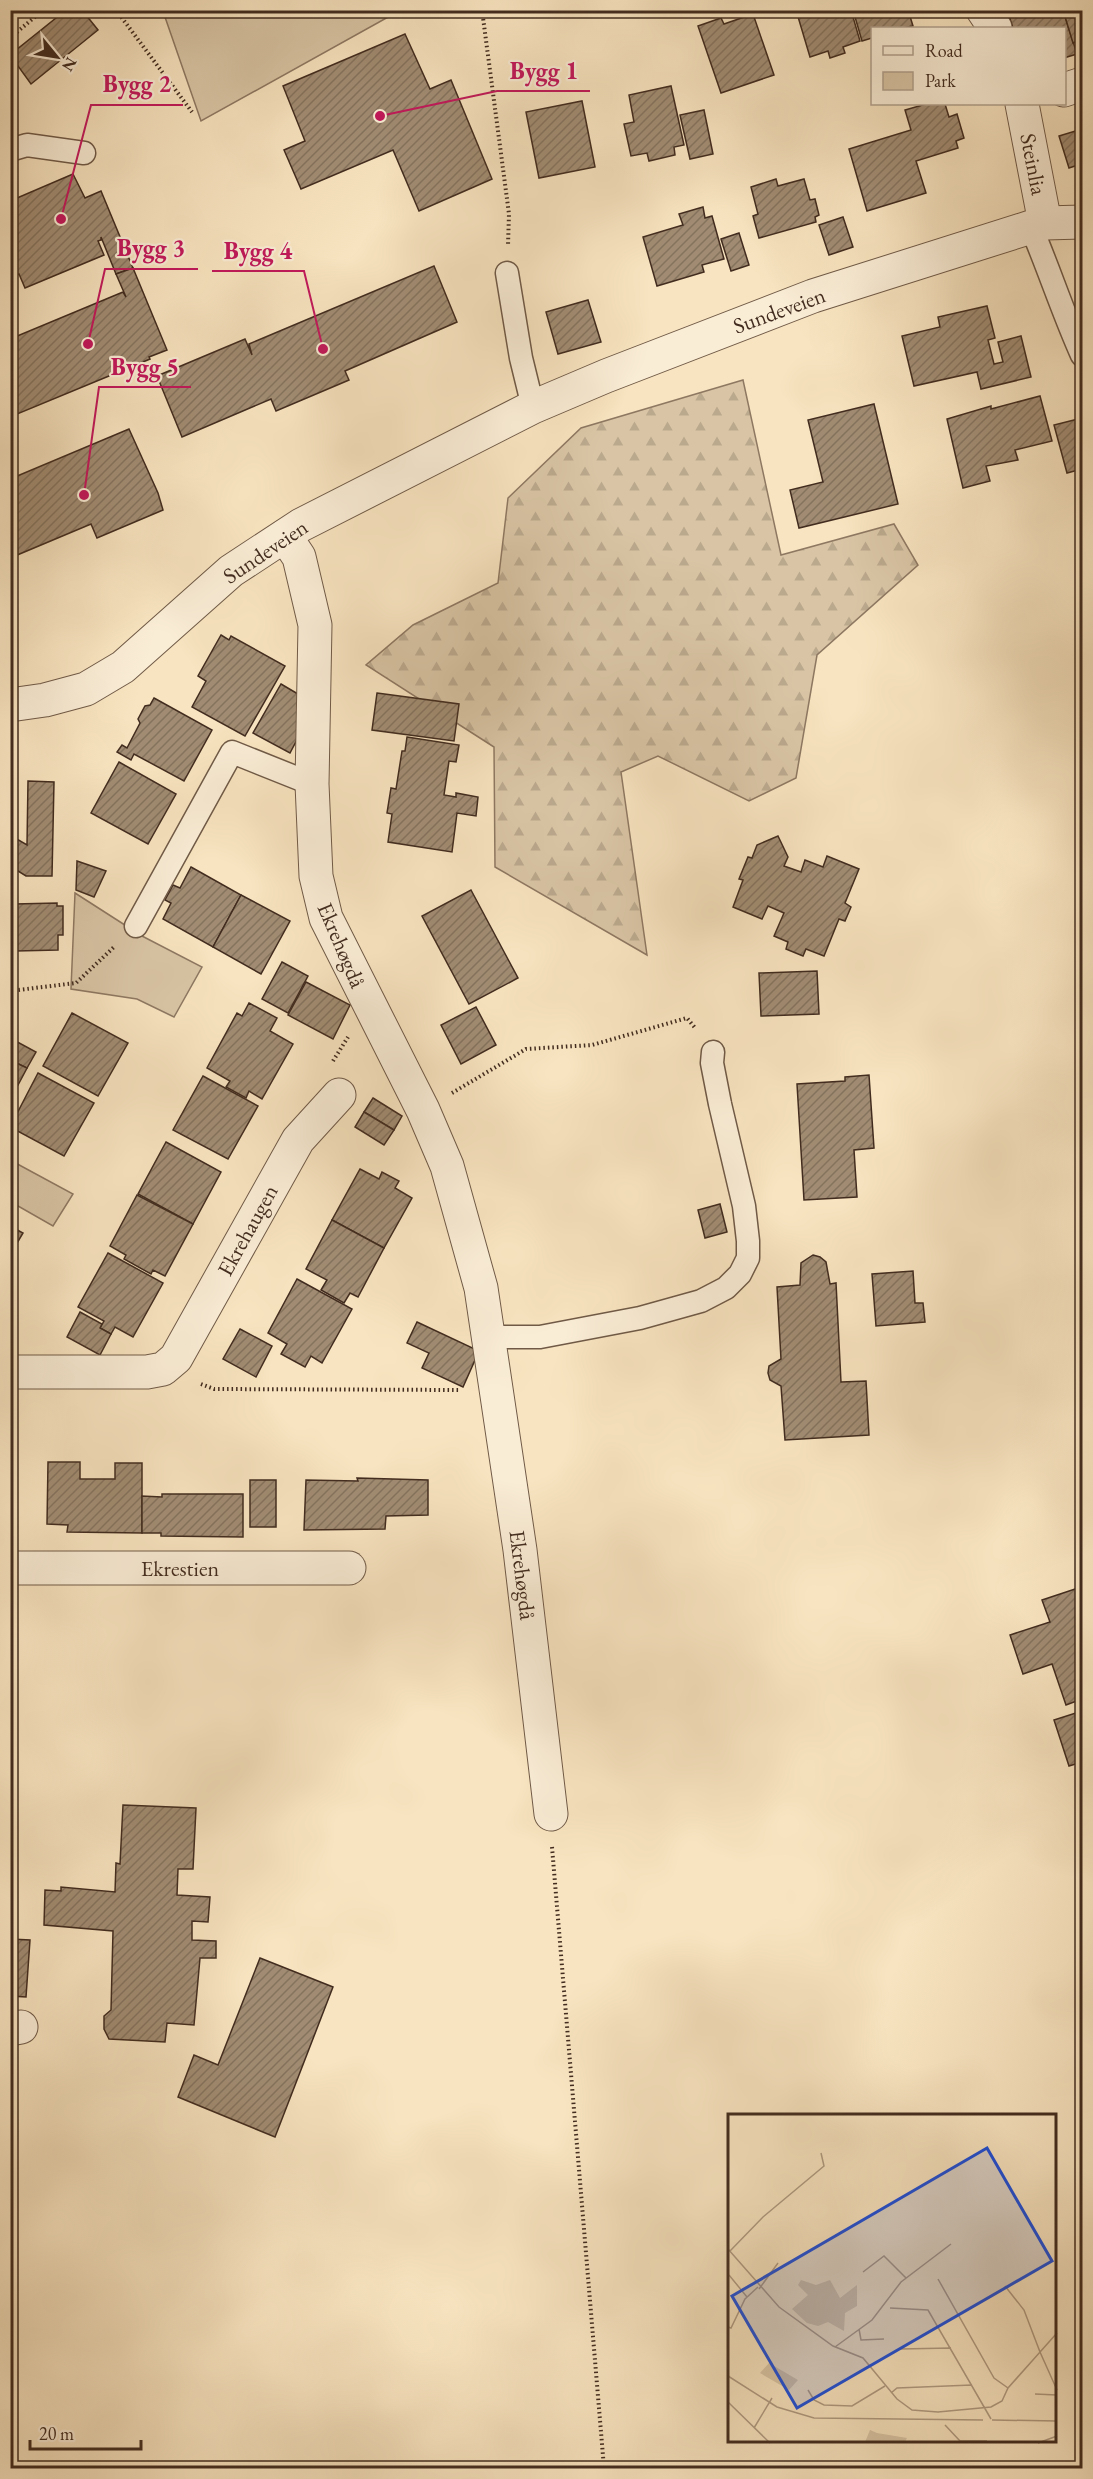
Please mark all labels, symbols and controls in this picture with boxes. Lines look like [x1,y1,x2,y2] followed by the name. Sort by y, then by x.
[27,27,87,87] north arrow
[871,27,1066,105] legend
[925,39,964,62] text: Road
[497,49,590,91] callout: Bygg 1
[57,53,82,75] text: N
[510,55,578,87] text: Bygg 1
[91,63,183,105] callout: Bygg 2
[103,68,171,100] text: Bygg 2
[925,69,956,92] text: Park
[1013,131,1054,198] street label: Steinlia
[105,227,198,269] callout: Bygg 3
[212,229,304,271] callout: Bygg 4
[117,232,185,264] text: Bygg 3
[224,235,292,267] text: Bygg 4
[729,280,830,341] street label: Sundeveien
[99,345,191,387] callout: Bygg 5
[111,351,179,383] text: Bygg 5
[217,512,314,590] street label: Sundeveien
[311,898,373,993] street label: Ekrehøgdå
[210,1179,285,1281] street label: Ekrehaugen
[503,1529,542,1622] street label: Ekrehøgdå
[141,1554,220,1583] street label: Ekrestien
[728,2114,1057,2443] inset map
[30,2413,141,2451] scale bar
[39,2422,74,2445] text: 20 m

